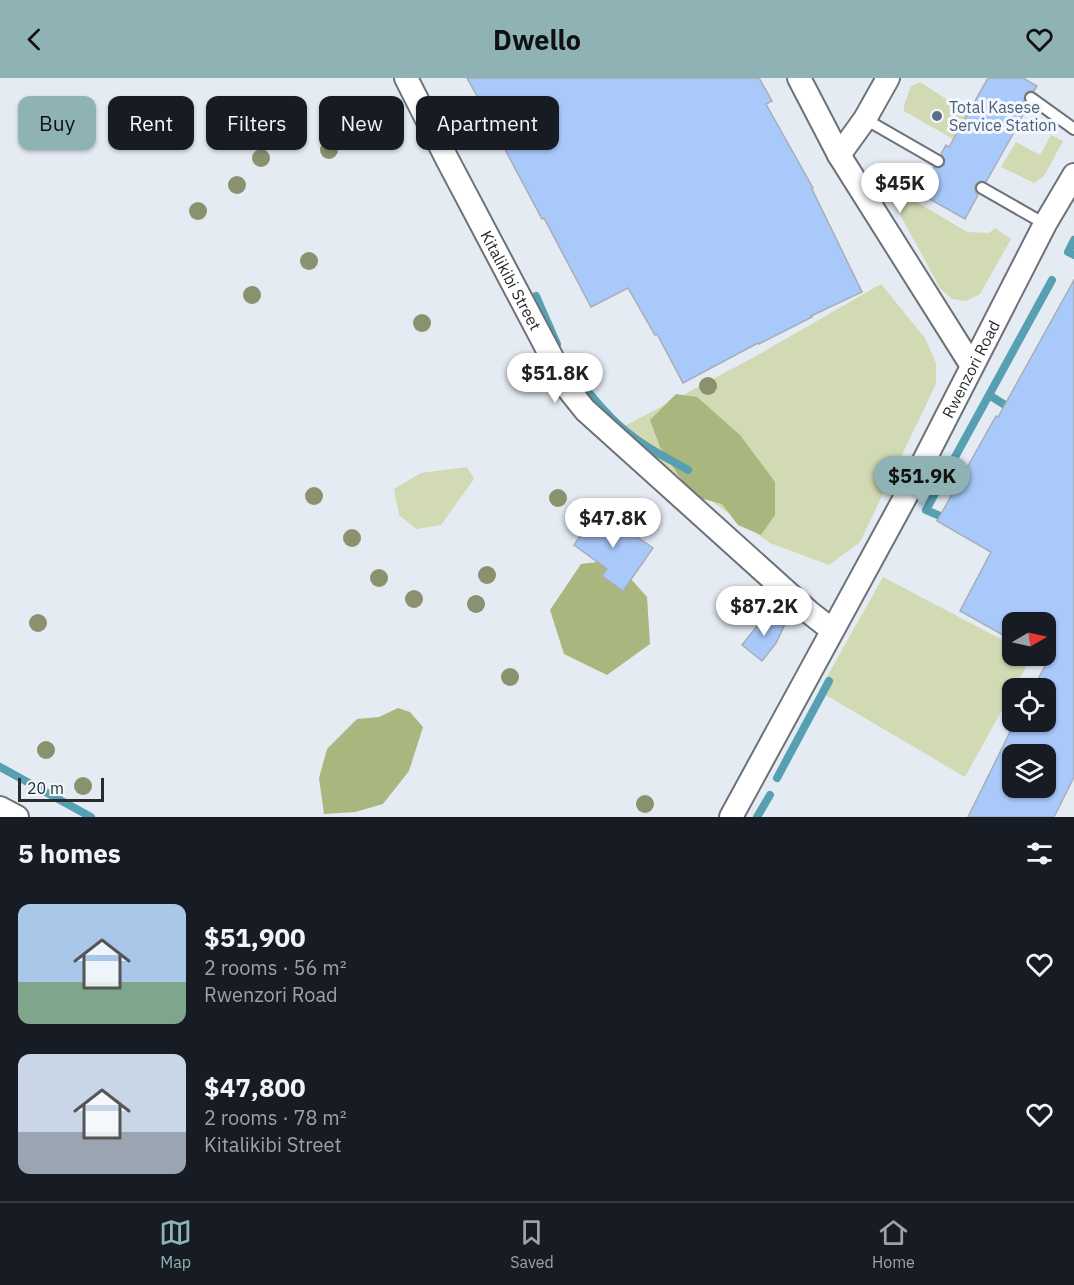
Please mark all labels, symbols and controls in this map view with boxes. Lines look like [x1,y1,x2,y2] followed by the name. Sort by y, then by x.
[493,22,581,57] text: Dwello
[18,23,51,56] icon: back
[1023,23,1056,56] icon: heart
[18,96,96,150] chip: Buy
[108,96,194,150] chip: Rent
[206,96,307,150] chip: Filters
[319,96,404,150] chip: New
[416,96,559,150] chip: Apartment
[949,97,1057,135] place label: Total Kasese Service Station
[930,109,944,123] marker: Total Kasese Service Station
[864,163,936,214] pin: $45K
[875,169,925,196] text: $45K
[477,227,546,334] street label: Kitalikibi Street
[938,317,1004,421] street label: Rwenzori Road
[506,353,604,404] pin: $51.8K
[521,359,589,386] text: $51.8K
[873,456,971,507] pin: $51.9K
[888,462,956,489] text: $51.9K
[564,498,662,549] pin: $47.8K
[579,504,647,531] text: $47.8K
[715,586,813,637] pin: $87.2K
[730,592,798,619] text: $87.2K
[1002,612,1056,666] north arrow
[1002,612,1056,798] map controls
[1002,678,1056,732] button: locate
[1002,744,1056,798] button: layers
[18,775,104,802] scale bar
[27,778,64,798] text: 20 m
[18,836,121,870] text: 5 homes
[1023,837,1056,870] icon: filters
[204,920,306,954] text: $51,900
[66,928,138,1000] icon: home
[1023,948,1056,981] icon: heart
[204,954,347,981] text: 2 rooms · 56 m²
[204,981,338,1008] text: Rwenzori Road
[204,1070,306,1104] text: $47,800
[66,1078,138,1150] icon: home
[1023,1098,1056,1131] icon: heart
[204,1104,347,1131] text: 2 rooms · 78 m²
[204,1131,342,1158] text: Kitalikibi Street
[159,1216,192,1272] tab: Map
[510,1216,554,1272] tab: Saved
[872,1216,915,1272] tab: Home

